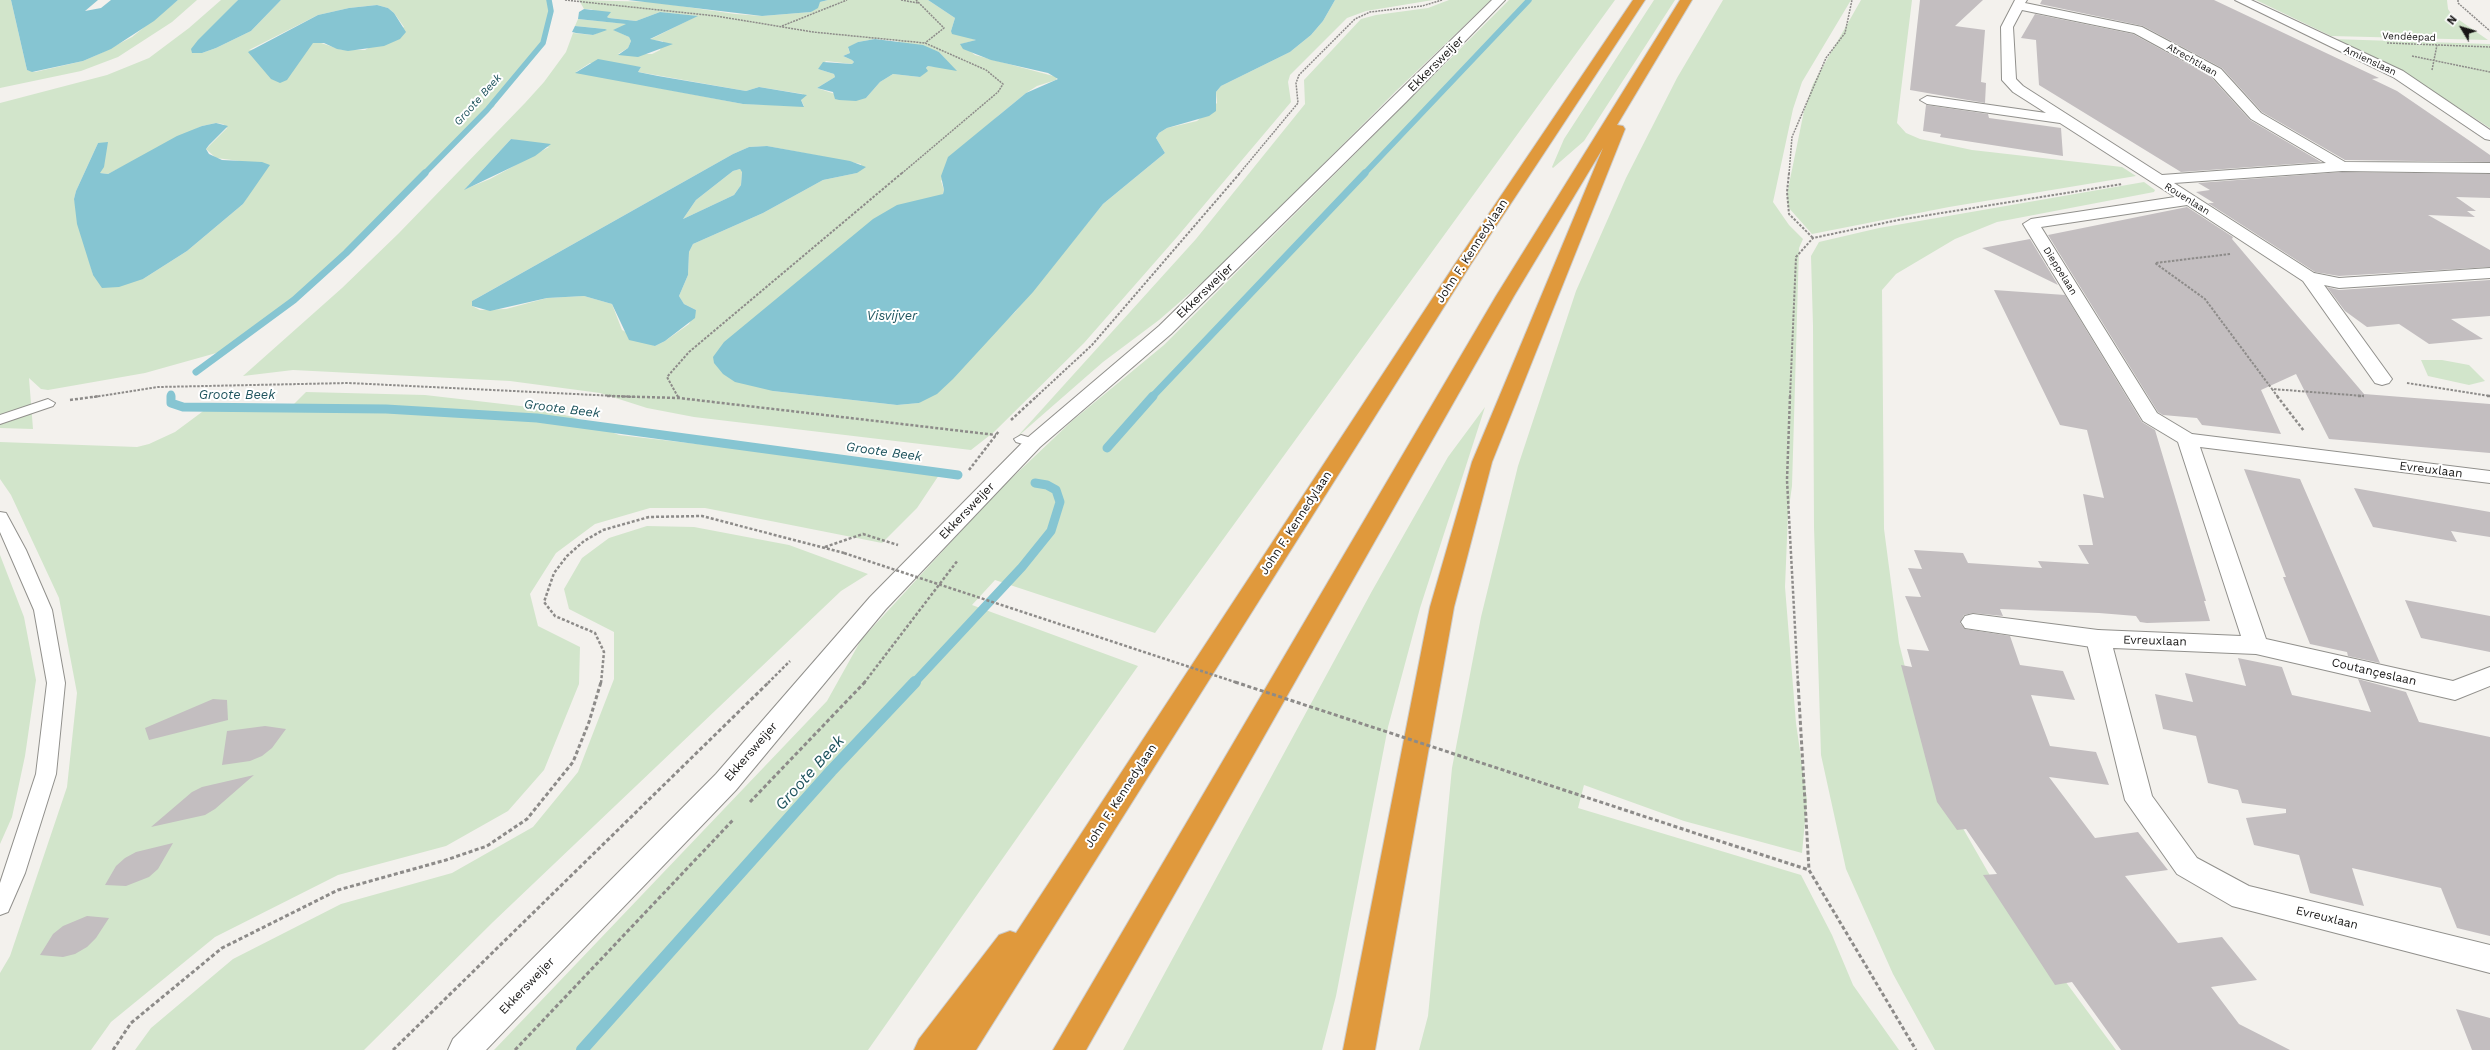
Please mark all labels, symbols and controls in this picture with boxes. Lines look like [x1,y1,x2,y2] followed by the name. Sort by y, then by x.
[2442,8,2482,48] north arrow
[2445,13,2460,28] text: N
[2382,30,2436,44] street label: Vendéepad
[1405,33,1467,95] street label: Ekkersweijer
[2164,41,2220,79] street label: Atrechtlaan
[2342,44,2398,78] street label: Amienslaan
[451,72,505,128] water label: Groote Beek
[2162,180,2212,218] street label: Rouenlaan
[1433,197,1511,305] street label: John F. Kennedylaan
[2040,245,2080,297] street label: Dieppelaan
[1174,260,1236,322] street label: Ekkersweijer
[867,308,917,324] water label: Visvijver
[199,387,275,403] water label: Groote Beek
[523,397,601,421] water label: Groote Beek
[845,439,923,465] water label: Groote Beek
[2399,459,2463,481] street label: Evreuxlaan
[1257,469,1335,577] street label: John F. Kennedylaan
[936,480,998,542] street label: Ekkersweijer
[2123,633,2187,649] street label: Evreuxlaan
[2330,655,2418,689] street label: Coutançeslaan
[721,720,781,784] street label: Ekkersweijer
[771,732,849,814] water label: Groote Beek
[1082,742,1160,850] street label: John F. Kennedylaan
[2294,903,2360,933] street label: Evreuxlaan
[496,955,558,1017] street label: Ekkersweijer

